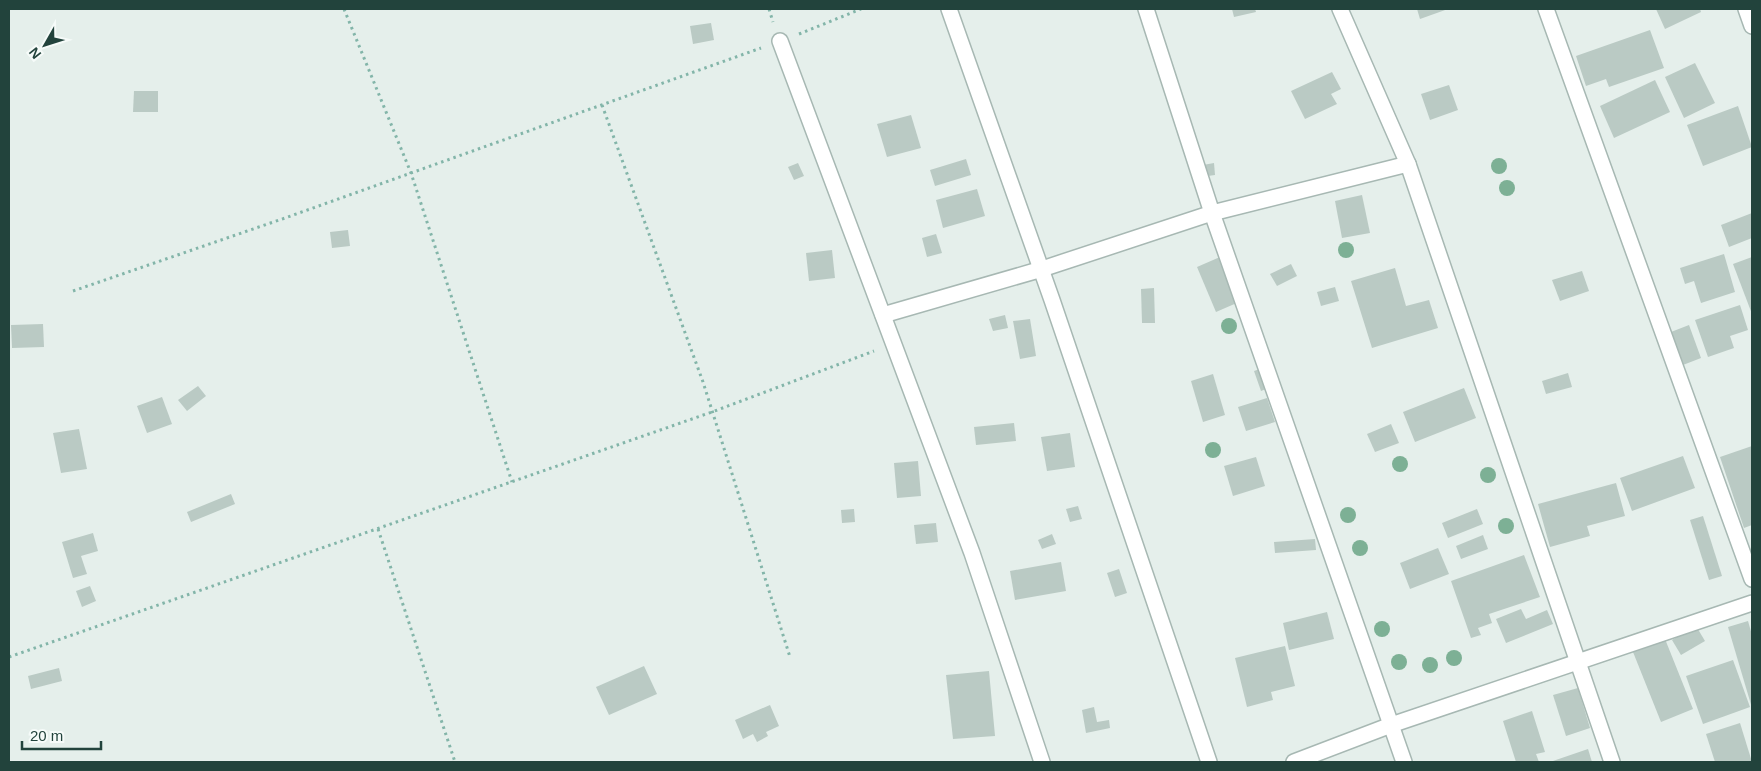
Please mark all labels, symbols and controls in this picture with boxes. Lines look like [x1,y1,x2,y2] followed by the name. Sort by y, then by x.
[20,20,70,70] north arrow
[25,44,44,62] text: N
[22,718,101,750] scale bar
[30,727,63,744] text: 20 m

